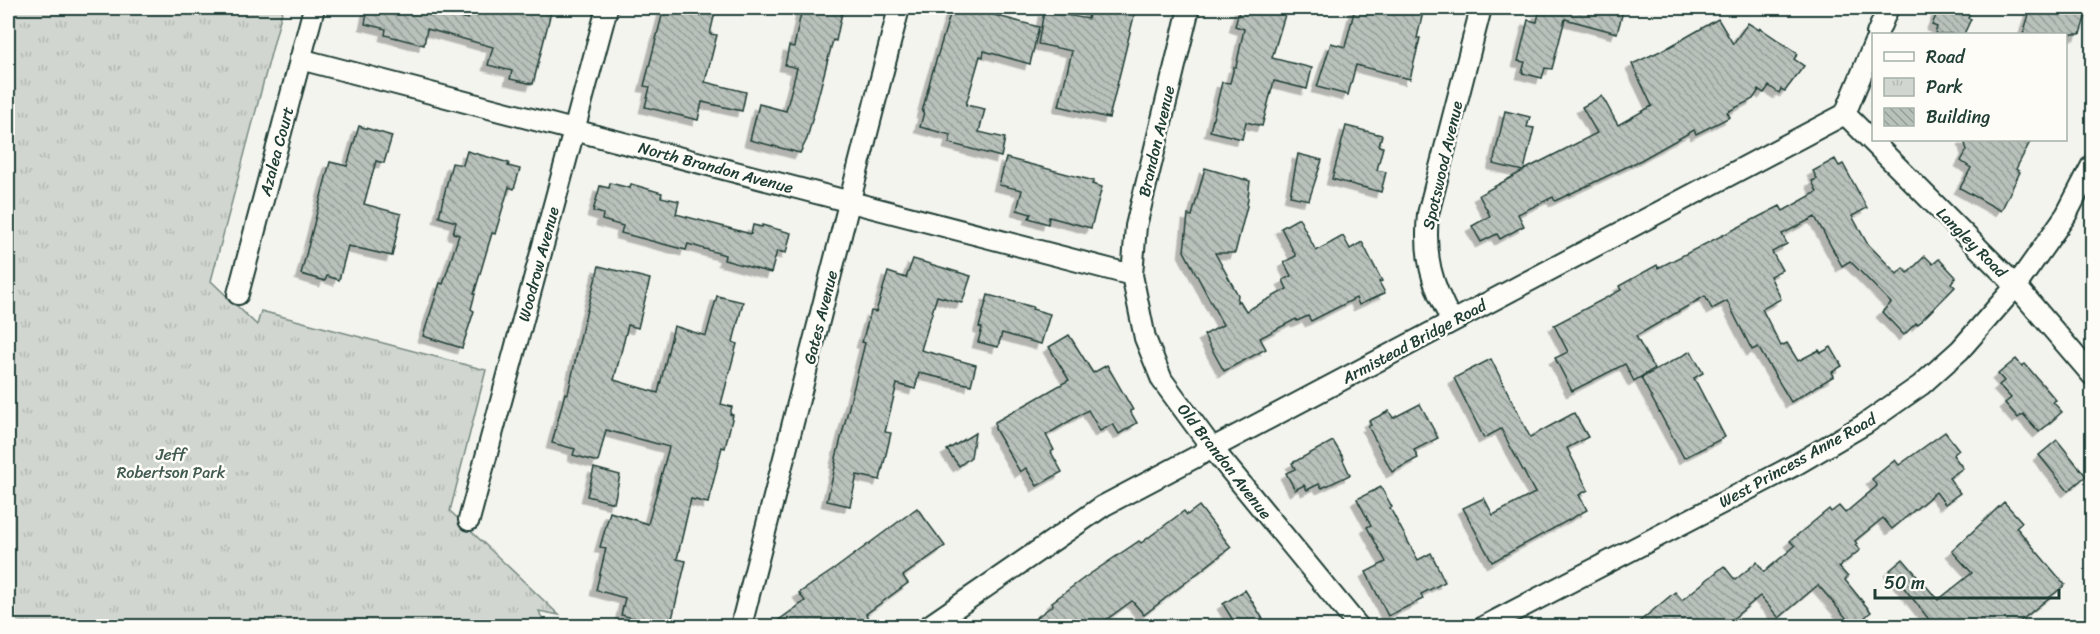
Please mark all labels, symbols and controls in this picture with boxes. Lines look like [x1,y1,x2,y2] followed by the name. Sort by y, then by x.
[1872,33,2067,141] legend
[1926,41,1966,73] text: Road
[1926,71,1963,103] text: Park
[1130,82,1183,200] street label: Brandon Avenue
[1414,98,1471,232] street label: Spotswood Avenue
[1926,101,1990,133] text: Building
[250,103,302,200] street label: Azalea Court
[635,133,797,202] street label: North Brandon Avenue
[1929,200,2015,286] street label: Langley Road
[509,203,568,325] street label: Woodrow Avenue
[795,267,846,367] street label: Gates Avenue
[1336,290,1493,392] street label: Armistead Bridge Road
[1170,397,1280,526] street label: Old Brandon Avenue
[1713,404,1883,516] street label: West Princess Anne Road
[117,440,226,487] park label: Jeff Robertson Park
[1875,562,2060,600] scale bar
[1884,567,1925,599] text: 50 m

